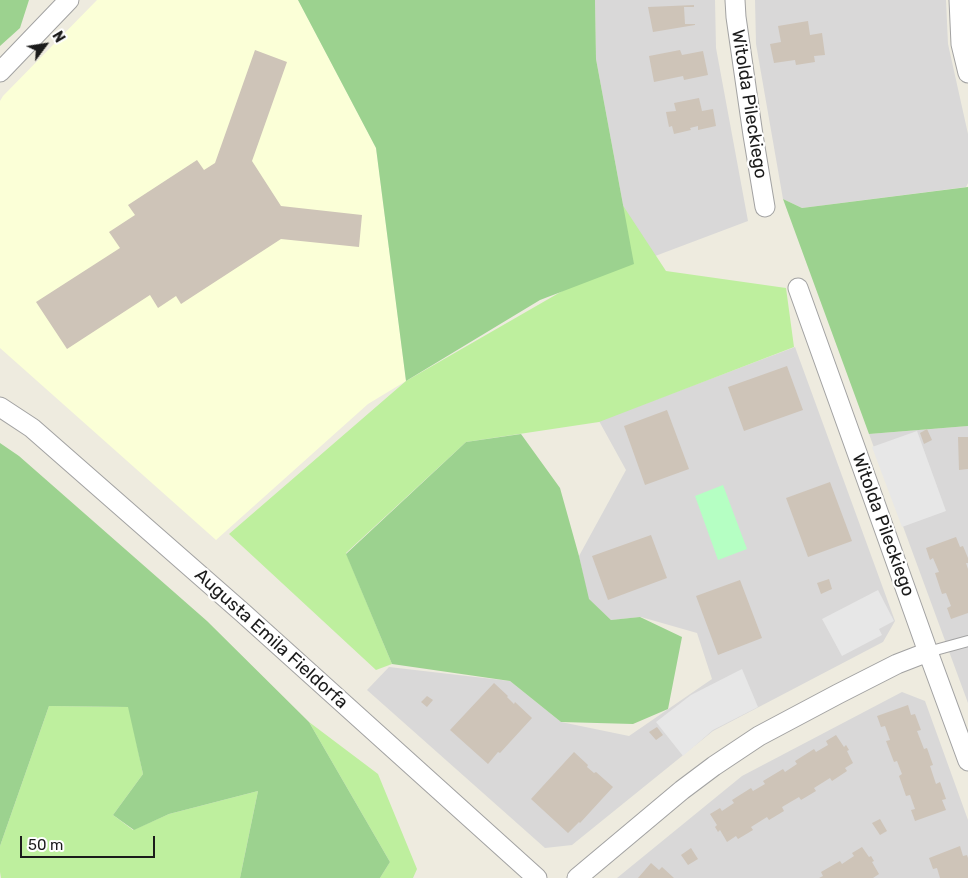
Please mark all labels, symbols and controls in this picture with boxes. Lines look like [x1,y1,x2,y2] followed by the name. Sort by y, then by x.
[20,20,70,70] north arrow
[48,28,68,46] text: N
[727,28,771,180] street label: Witolda Pileckiego
[847,451,919,599] street label: Witolda Pileckiego
[190,564,352,714] street label: Augusta Emila Fieldorfa
[22,826,158,858] scale bar
[28,836,63,854] text: 50 m

